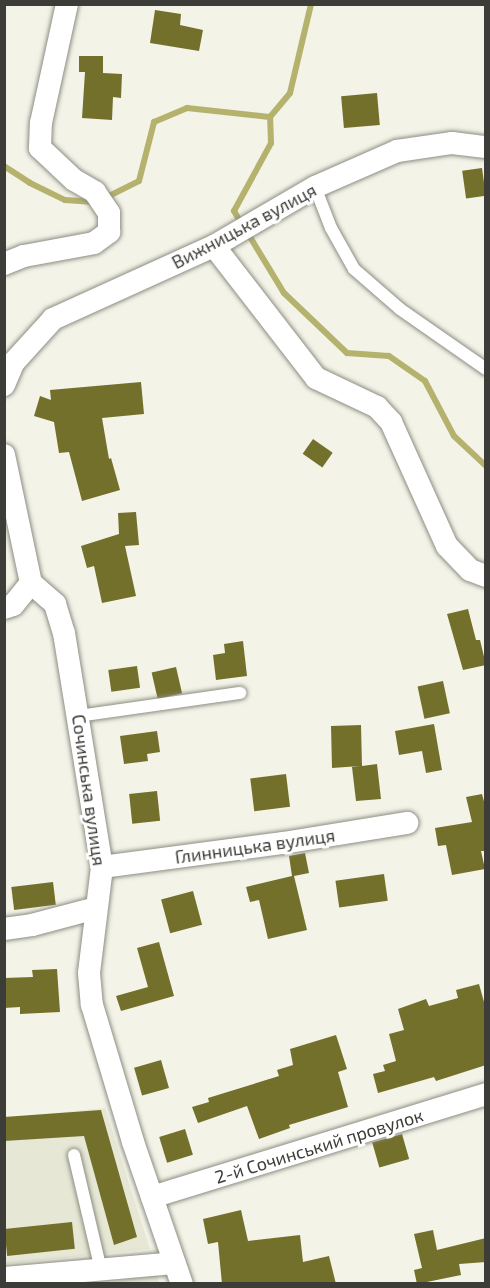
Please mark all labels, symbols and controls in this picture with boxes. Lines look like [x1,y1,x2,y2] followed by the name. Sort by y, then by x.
[168,179,320,273] street label: Вижницька вулиця
[68,713,110,867] street label: Сочинська вулиця
[174,824,336,868] street label: Глинницька вулиця
[212,1104,426,1188] street label: 2-й Сочинський провулок

